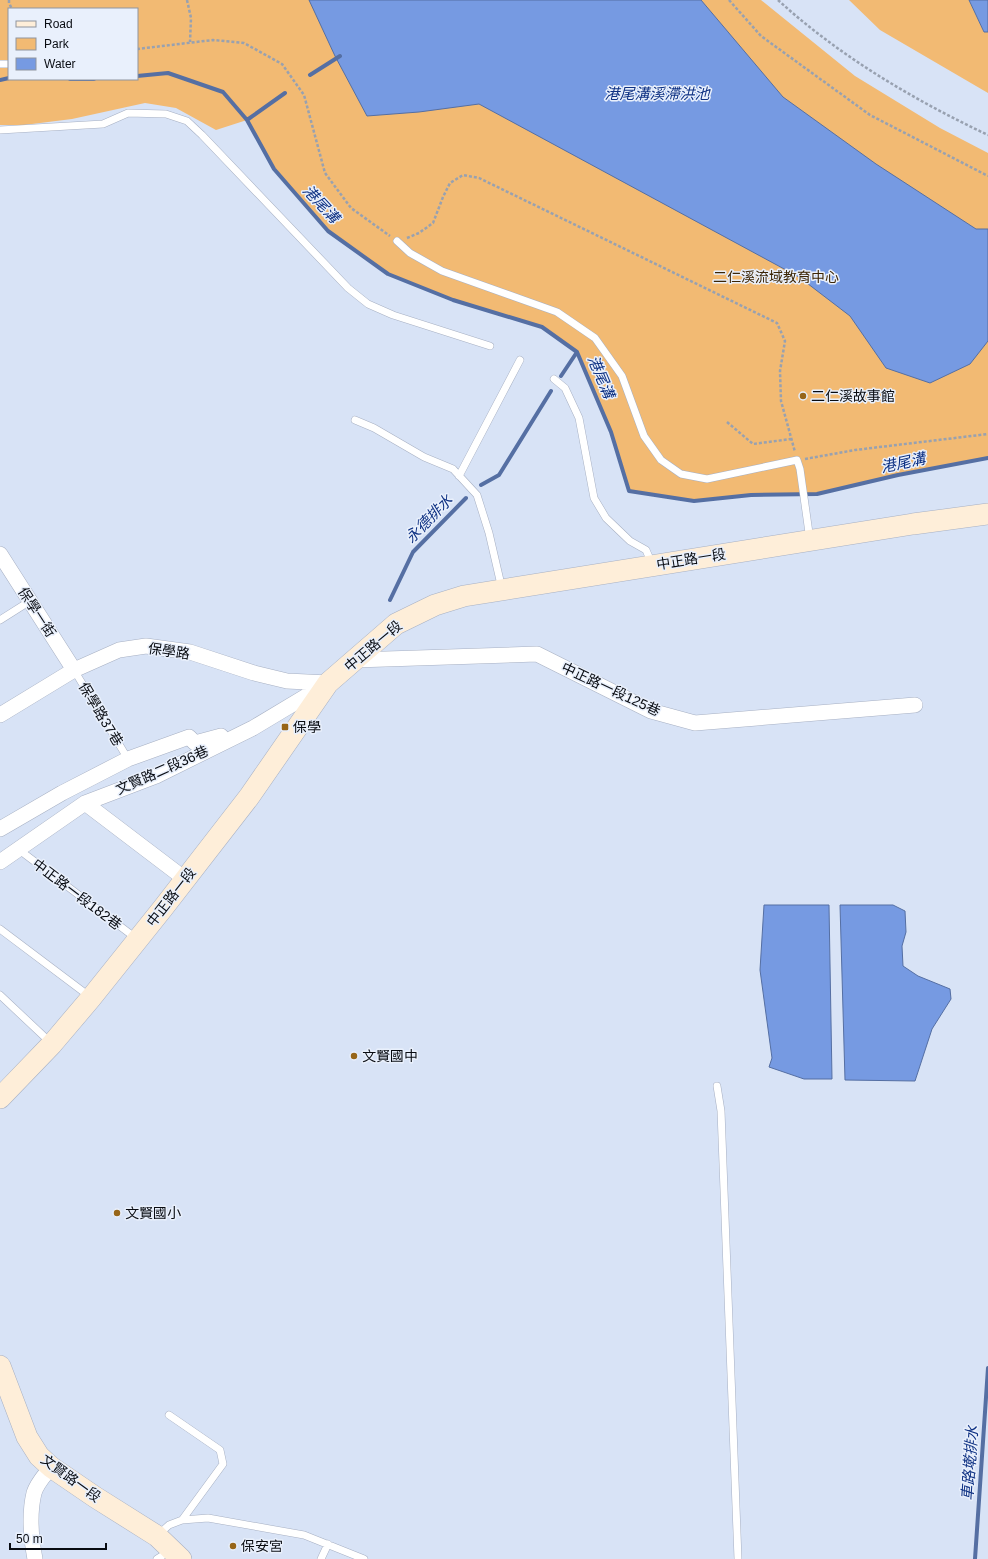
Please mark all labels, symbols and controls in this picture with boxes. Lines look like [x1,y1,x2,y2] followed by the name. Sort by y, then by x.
[8,8,138,80] legend
[44,17,73,31] text: Road
[44,37,70,51] text: Park
[44,57,76,71] text: Water
[604,85,711,102] water label: 港尾溝溪滯洪池
[300,181,344,227] water label: 港尾溝
[713,269,839,285] park label: 二仁溪流域教育中心
[585,353,619,403] water label: 港尾溝
[811,388,895,404] place label: 二仁溪故事館
[798,391,808,401] marker: 二仁溪故事館
[879,449,929,476] water label: 港尾溝
[402,490,456,546] water label: 永德排水
[655,546,727,572] street label: 中正路一段
[15,584,59,640] street label: 保學一街
[341,617,405,675] street label: 中正路一段
[147,640,191,662] street label: 保學路
[559,659,663,719] street label: 中正路一段125巷
[76,679,126,749] street label: 保學路37巷
[293,719,321,735] place label: 保學
[280,722,290,732] marker: 保學
[113,742,211,798] street label: 文賢路二段36巷
[29,855,125,933] street label: 中正路一段182巷
[143,864,199,930] street label: 中正路一段
[362,1048,418,1064] place label: 文賢國中
[349,1051,359,1061] marker: 文賢國中
[125,1205,181,1221] place label: 文賢國小
[112,1208,122,1218] marker: 文賢國小
[958,1424,981,1501] water label: 車路墘排水
[38,1451,104,1505] street label: 文賢路一段
[10,1525,106,1551] scale bar
[16,1532,43,1546] text: 50 m
[241,1538,283,1554] place label: 保安宮
[228,1541,238,1551] marker: 保安宮

